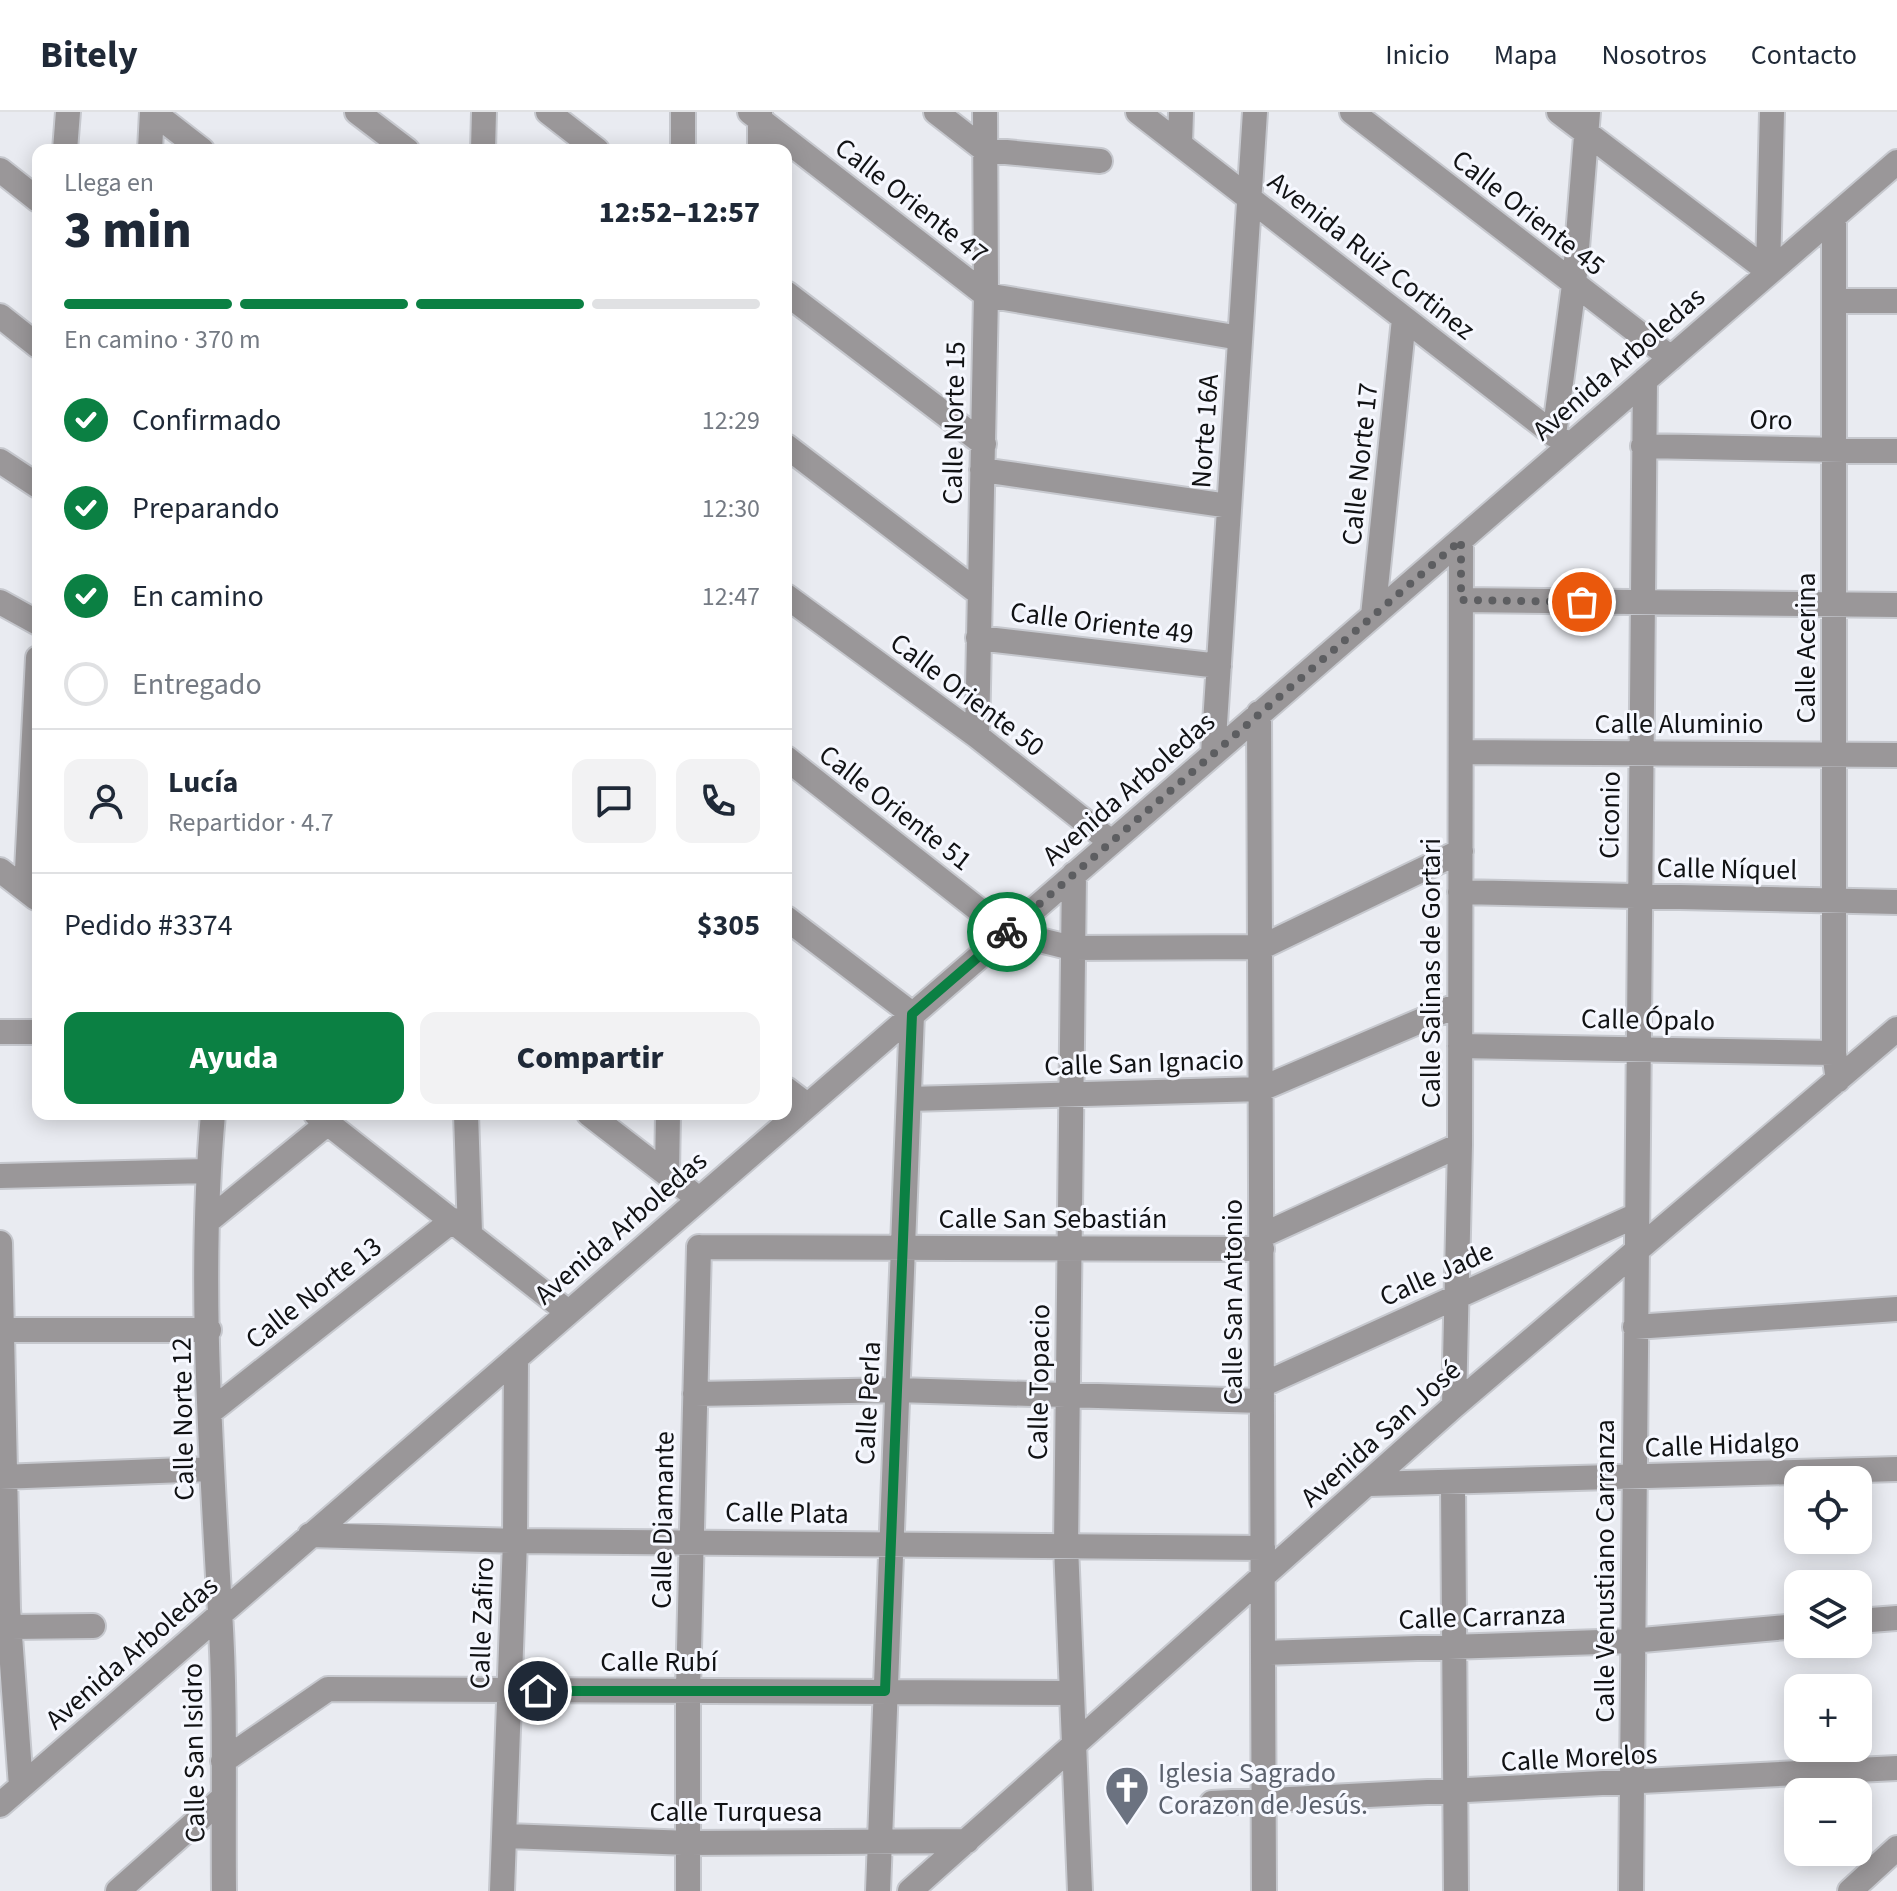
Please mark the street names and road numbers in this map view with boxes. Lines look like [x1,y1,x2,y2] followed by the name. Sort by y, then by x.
[826,128,996,273] street label: Calle Oriente 47
[1443,140,1613,285] street label: Calle Oriente 45
[1259,162,1484,350] street label: Avenida Ruiz Cortinez
[1524,277,1714,450] street label: Avenida Arboledas
[933,341,975,505] street label: Calle Norte 15
[1181,372,1229,490] street label: Norte 16A
[1332,381,1388,547] street label: Calle Norte 17
[1749,400,1793,440] street label: Oro
[1786,572,1826,724] street label: Calle Acerina
[1008,592,1196,654] street label: Calle Oriente 49
[882,623,1053,766] street label: Calle Oriente 50
[1034,702,1224,875] street label: Avenida Arboledas
[1595,704,1763,744] street label: Calle Aluminio
[810,735,980,880] street label: Calle Oriente 51
[1589,771,1631,859] street label: Ciconio
[1411,838,1451,1108] street label: Calle Salinas de Gortari
[1656,848,1798,890] street label: Calle Níquel
[1581,999,1715,1041] street label: Calle Ópalo
[1044,1040,1244,1086] street label: Calle San Ignacio
[526,1141,716,1314] street label: Avenida Arboledas
[939,1199,1167,1239] street label: Calle San Sebastián
[1213,1199,1253,1405] street label: Calle San Antonio
[237,1227,390,1359] street label: Calle Norte 13
[1373,1231,1500,1317] street label: Calle Jade
[1018,1304,1060,1461] street label: Calle Topacio
[162,1337,204,1501] street label: Calle Norte 12
[845,1340,891,1466] street label: Calle Perla
[1292,1351,1470,1517] street label: Avenida San José
[1585,1419,1625,1723] street label: Calle Venustiano Carranza
[1644,1422,1800,1468] street label: Calle Hidalgo
[641,1431,685,1609] street label: Calle Diamante
[725,1492,849,1534] street label: Calle Plata
[460,1556,504,1690] street label: Calle Zafiro
[37,1566,227,1739] street label: Avenida Arboledas
[1398,1594,1566,1640] street label: Calle Carranza
[600,1642,719,1682] street label: Calle Rubí
[172,1663,216,1843] street label: Calle San Isidro
[1500,1734,1658,1782] street label: Calle Morelos
[650,1792,822,1832] street label: Calle Turquesa

